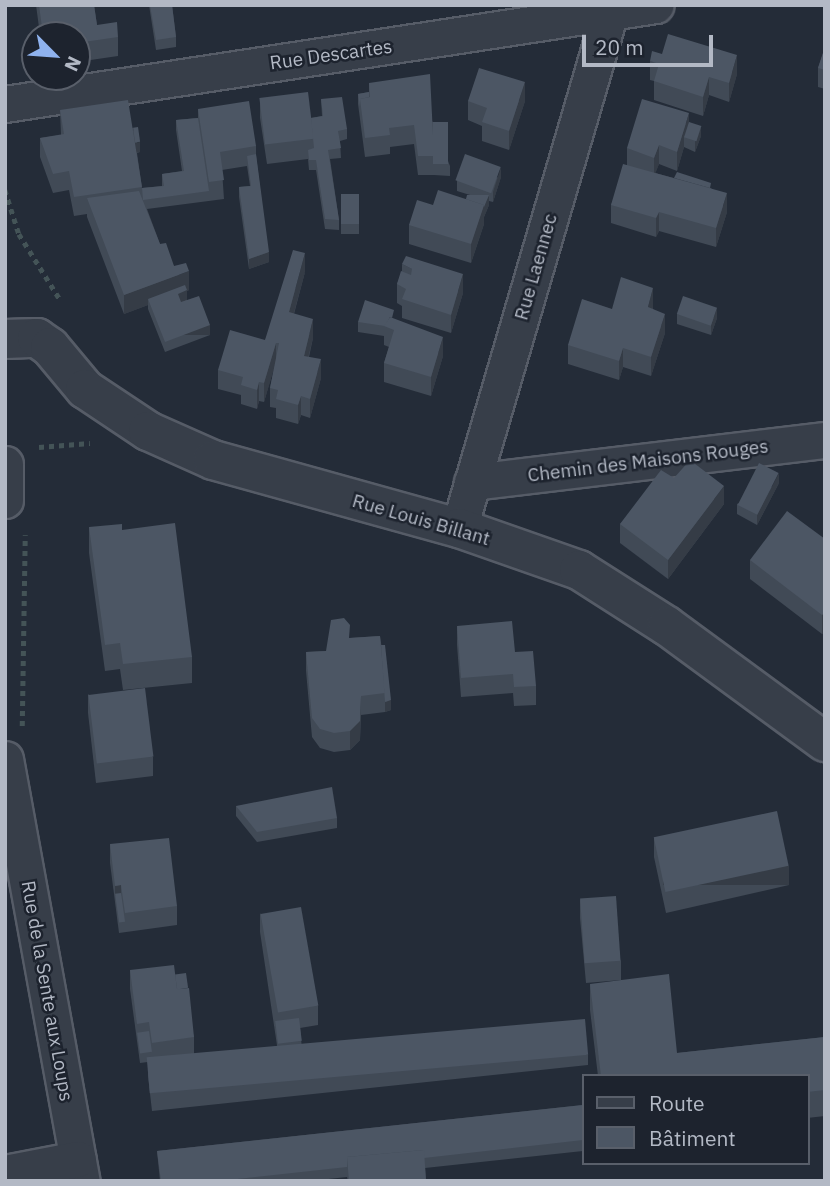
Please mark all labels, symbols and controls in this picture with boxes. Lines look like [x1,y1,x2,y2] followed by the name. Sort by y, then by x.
[21,21,91,91] north arrow
[585,21,716,65] scale bar
[595,33,644,61] text: 20 m
[268,35,394,75] street label: Rue Descartes
[59,53,87,75] text: N
[510,211,562,323] street label: Rue Laennec
[526,435,770,487] street label: Chemin des Maisons Rouges
[350,489,492,551] street label: Rue Louis Billant
[16,879,78,1103] street label: Rue de la Sente aux Loups
[582,1074,809,1165] legend
[649,1089,705,1117] text: Route
[649,1124,736,1152] text: Bâtiment

